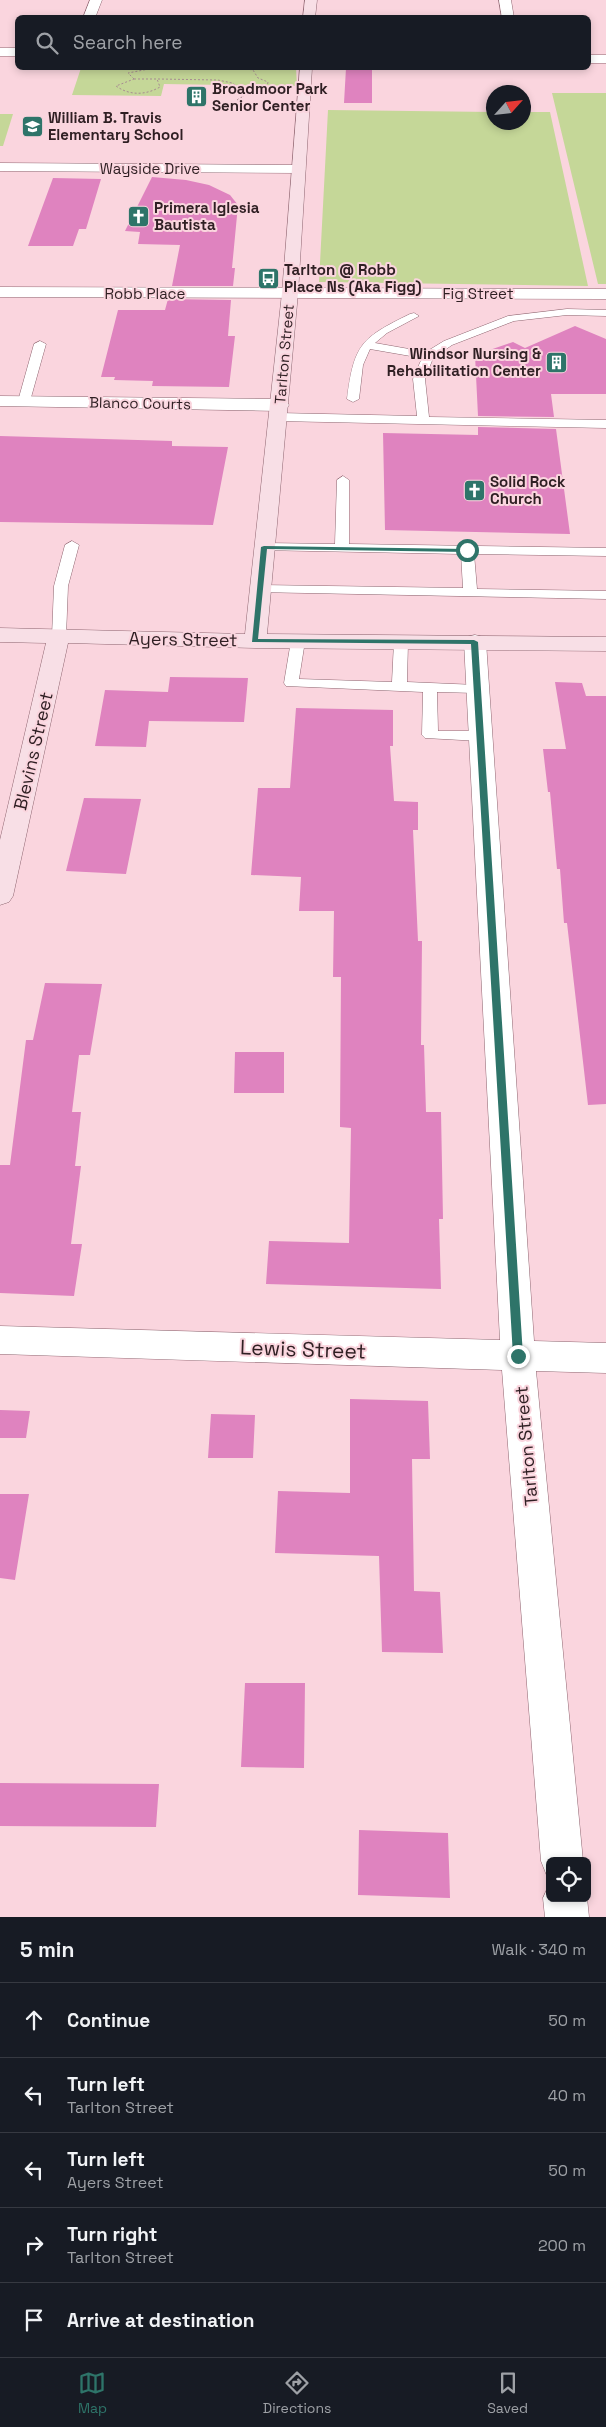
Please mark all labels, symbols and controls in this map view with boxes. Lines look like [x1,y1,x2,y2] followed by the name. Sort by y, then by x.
[15,15,591,70] search box
[33,29,61,57] icon: search
[73,30,183,55] text: Search here
[212,79,328,115] place label: Broadmoor Park Senior Center
[184,85,208,109] building icon: Broadmoor Park Senior Center
[486,85,531,130] north arrow
[48,108,183,144] place label: William B. Travis Elementary School
[20,114,44,138] school or university icon: William B. Travis Elementary School
[100,159,200,178] street label: Wayside Drive
[154,198,260,234] place label: Primera Iglesia Bautista
[126,204,150,228] church icon: Primera Iglesia Bautista
[284,260,422,296] place label: Tarlton @ Robb Place Ns (Aka Figg)
[256,266,280,290] bus stop icon: Tarlton @ Robb Place Ns (Aka Figg)
[105,284,186,303] street label: Robb Place
[442,284,514,303] street label: Fig Street
[270,303,298,405] street label: Tarlton Street
[387,344,541,380] place label: Windsor Nursing & Rehabilitation Center
[545,350,569,374] building icon: Windsor Nursing & Rehabilitation Center
[89,393,191,413] street label: Blanco Courts
[490,472,566,508] place label: Solid Rock Church
[462,478,486,502] church icon: Solid Rock Church
[456,539,479,562] route start
[128,627,238,651] street label: Ayers Street
[8,690,58,812] street label: Blevins Street
[239,1333,367,1365] street label: Lewis Street
[507,1345,530,1368] route end
[509,1385,543,1507] street label: Tarlton Street
[546,1857,591,1902] map controls
[546,1857,591,1902] button: locate
[20,1936,74,1963] text: 5 min
[491,1939,586,1960] text: Walk · 340 m
[20,2006,48,2034] icon: ahead
[67,2008,150,2033] text: Continue
[548,2010,586,2031] text: 50 m
[67,2072,145,2097] text: Turn left
[20,2081,48,2109] icon: left
[548,2085,586,2106] text: 40 m
[67,2097,174,2118] text: Tarlton Street
[67,2147,145,2172] text: Turn left
[20,2156,48,2184] icon: left
[548,2160,586,2181] text: 50 m
[67,2172,164,2193] text: Ayers Street
[67,2222,157,2247] text: Turn right
[20,2231,48,2259] icon: right
[538,2235,586,2256] text: 200 m
[67,2247,174,2268] text: Tarlton Street
[20,2306,48,2334] icon: arrive
[67,2308,255,2333] text: Arrive at destination
[78,2369,107,2417] tab: Map
[263,2369,331,2417] tab: Directions
[487,2369,528,2417] tab: Saved

